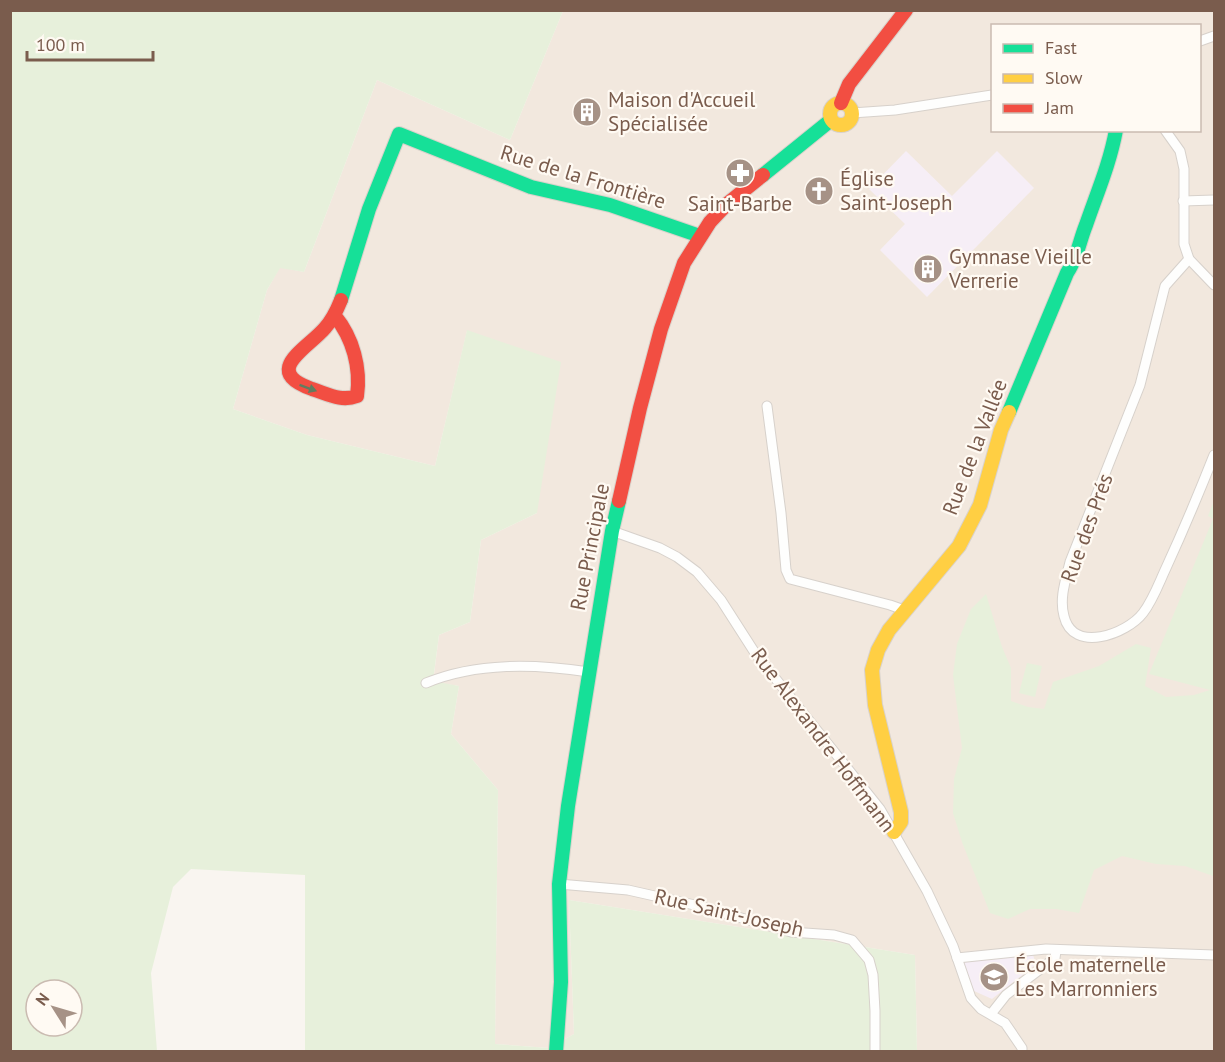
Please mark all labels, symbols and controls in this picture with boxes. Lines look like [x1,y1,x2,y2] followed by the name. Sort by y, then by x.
[27,24,153,62] scale bar
[991,24,1201,132] legend
[36,33,85,56] text: 100 m
[1045,36,1077,59] text: Fast
[1045,66,1083,89] text: Slow
[608,86,755,137] place label: Maison d'Accueil Spécialisée
[571,96,603,128] building icon: Maison d'Accueil Spécialisée
[1044,96,1074,119] text: Jam
[497,139,669,215] street label: Rue de la Frontière
[724,157,756,189] pharmacy icon: Saint-Barbe
[840,165,952,216] place label: Église Saint-Joseph
[803,175,835,207] church icon: Église Saint-Joseph
[688,190,792,217] place label: Saint-Barbe
[948,243,1092,294] place label: Gymnase Vieille Verrerie
[912,253,944,285] building icon: Gymnase Vieille Verrerie
[936,375,1013,519] street label: Rue de la Vallée
[299,383,317,393] one-way arrow
[1054,470,1119,586] street label: Rue des Prés
[564,481,615,613] street label: Rue Principale
[745,642,902,837] street label: Rue Alexandre Hoffmann
[652,882,806,943] street label: Rue Saint-Joseph
[1015,951,1166,1002] place label: École maternelle Les Marronniers
[978,961,1010,993] school or university icon: École maternelle Les Marronniers
[24,978,84,1038] north arrow
[31,989,53,1009] text: N

